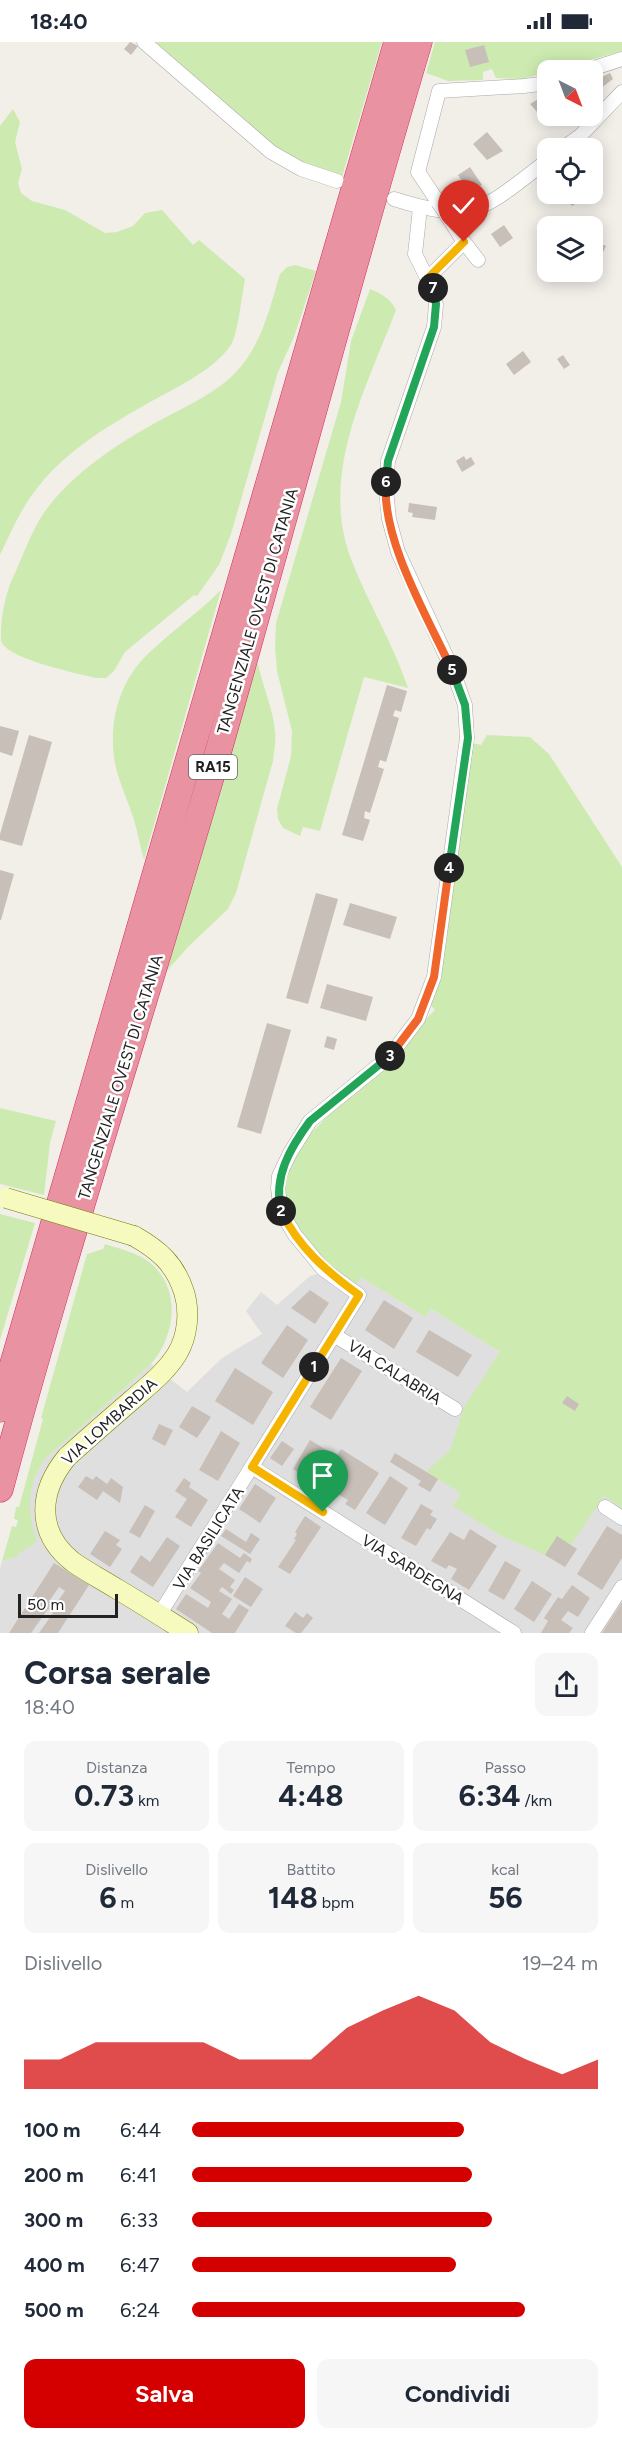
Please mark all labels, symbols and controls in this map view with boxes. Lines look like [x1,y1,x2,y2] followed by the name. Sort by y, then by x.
[30,8,88,35] text: 18:40
[537,60,603,126] north arrow
[537,60,603,282] map controls
[537,138,603,204] button: locate
[438,180,489,242] pin
[447,189,480,222] icon: check
[537,216,603,282] button: layers
[418,273,448,303] pin: 7
[429,278,437,297] text: 7
[371,467,401,497] pin: 6
[381,472,391,491] text: 6
[213,486,302,736] street label: TANGENZIALE OVEST DI CATANIA
[437,655,467,685] pin: 5
[447,660,457,679] text: 5
[189,755,237,779] road number: RA15
[434,853,464,883] pin: 4
[444,858,454,877] text: 4
[74,952,167,1202] street label: TANGENZIALE OVEST DI CATANIA
[375,1041,405,1071] pin: 3
[386,1046,394,1065] text: 3
[266,1196,296,1226] pin: 2
[276,1201,286,1220] text: 2
[344,1336,445,1409] street label: VIA CALABRIA
[299,1352,329,1382] pin: 1
[311,1357,317,1376] text: 1
[58,1374,161,1469] street label: VIA LOMBARDIA
[297,1450,348,1512] pin
[306,1459,339,1492] icon: arrive
[169,1483,248,1593] street label: VIA BASILICATA
[358,1530,467,1608] street label: VIA SARDEGNA
[18,1591,118,1618] scale bar
[27,1595,64,1614] text: 50 m
[24,1653,211,1692] text: Corsa serale
[535,1653,598,1716] button: share
[24,1695,75,1719] text: 18:40
[86,1758,147,1777] text: Distanza
[287,1758,335,1777] text: Tempo
[485,1758,526,1777] text: Passo
[74,1777,134,1814] text: 0.73
[278,1777,344,1814] text: 4:48
[458,1777,521,1814] text: 6:34
[134,1791,159,1810] text: km
[521,1791,552,1810] text: /km
[85,1860,148,1879] text: Dislivello
[286,1860,336,1879] text: Battito
[491,1860,519,1879] text: kcal
[99,1879,117,1916] text: 6
[268,1879,318,1916] text: 148
[488,1879,523,1916] text: 56
[117,1893,134,1912] text: m
[318,1893,354,1912] text: bpm
[24,1951,102,1975] text: Dislivello
[522,1951,598,1975] text: 19–24 m
[24,2118,81,2142] text: 100 m
[120,2118,161,2142] text: 6:44
[24,2163,84,2187] text: 200 m
[120,2163,157,2187] text: 6:41
[24,2208,83,2232] text: 300 m
[120,2208,158,2232] text: 6:33
[24,2253,85,2277] text: 400 m
[120,2253,160,2277] text: 6:47
[24,2298,84,2322] text: 500 m
[120,2298,160,2322] text: 6:24
[24,2359,305,2428] button: Salva
[317,2359,598,2428] button: Condividi

